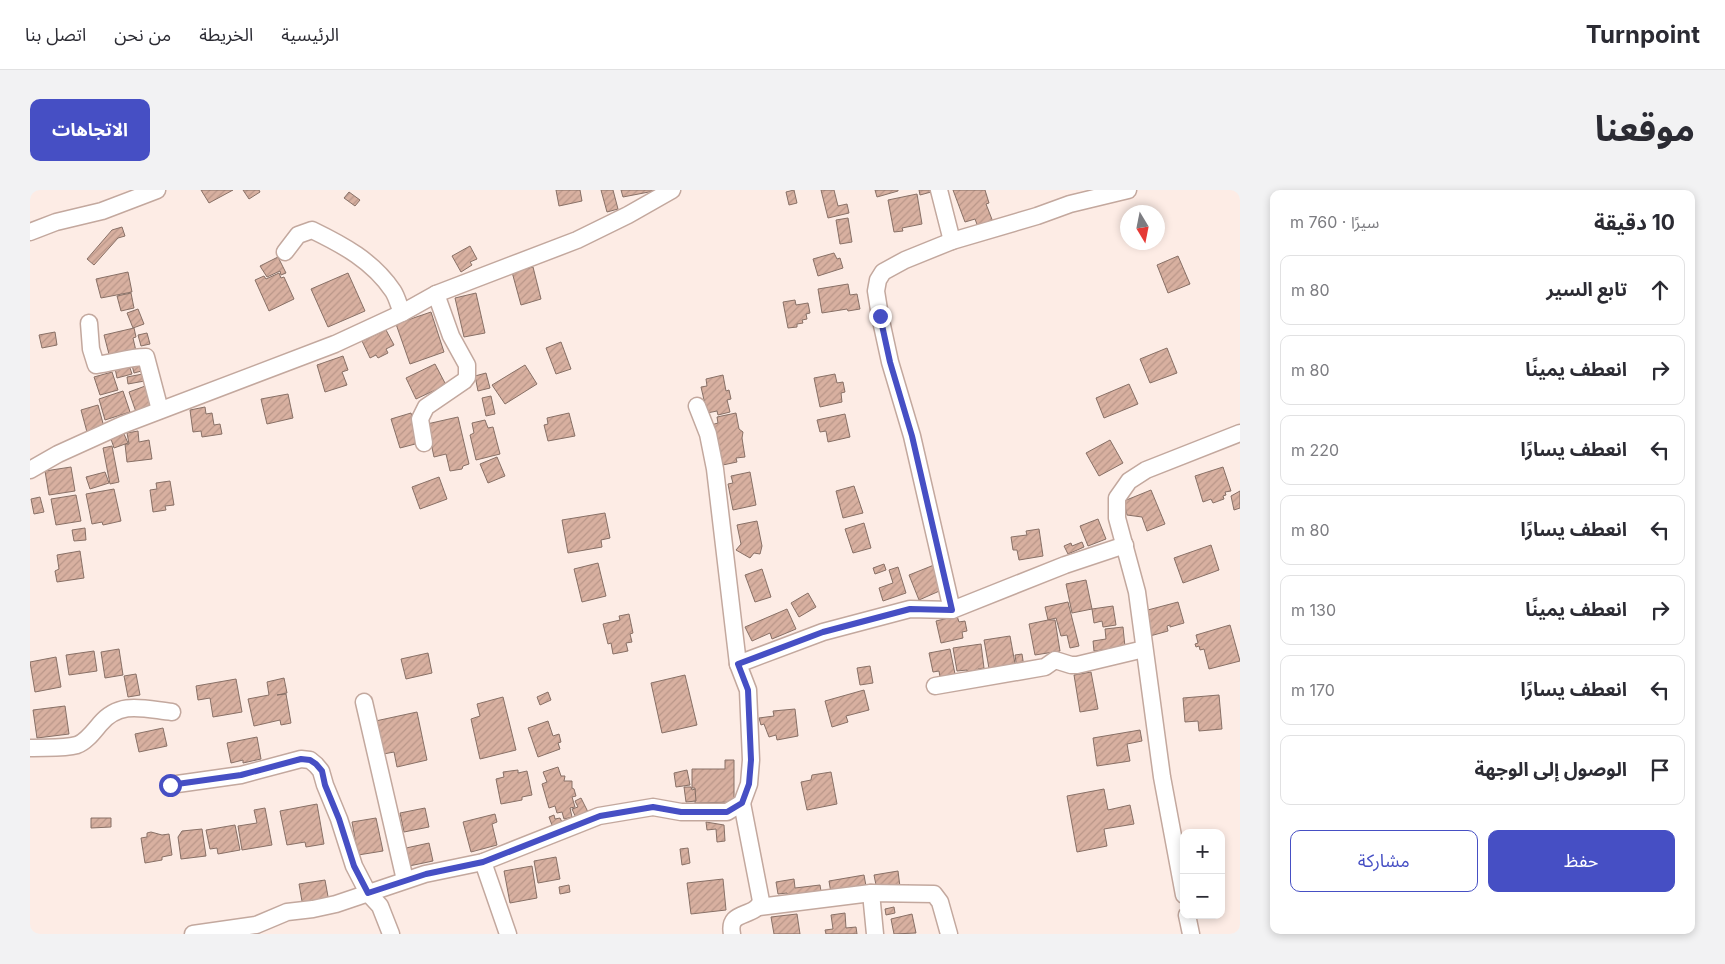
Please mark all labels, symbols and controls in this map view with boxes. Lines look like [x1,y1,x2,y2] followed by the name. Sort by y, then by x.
[1586,20,1700,49] text: Turnpoint
[25,24,86,45] text: اتصل بنا
[114,24,171,45] text: من نحن
[199,24,253,45] text: الخريطة
[281,24,339,45] text: الرئيسية
[30,99,150,161] button: الاتجاهات
[1595,107,1695,149] text: موقعنا
[1120,205,1165,250] north arrow
[1594,210,1675,235] text: 10 دقيقة
[1290,212,1379,232] text: سيرًا · 760 m
[1646,276,1674,304] icon: ahead
[1546,278,1627,301] text: تابع السير
[1291,280,1330,300] text: 80 m
[869,305,892,328] route end
[1646,356,1674,384] icon: right
[1525,358,1627,381] text: انعطف يمينًا
[1291,360,1330,380] text: 80 m
[1646,436,1674,464] icon: left
[1520,438,1627,461] text: انعطف يسارًا
[1291,440,1339,460] text: 220 m
[1646,516,1674,544] icon: left
[1520,518,1627,541] text: انعطف يسارًا
[1291,520,1330,540] text: 80 m
[1646,596,1674,624] icon: right
[1525,598,1627,621] text: انعطف يمينًا
[1291,600,1336,620] text: 130 m
[1646,676,1674,704] icon: left
[1520,678,1627,701] text: انعطف يسارًا
[1291,680,1335,700] text: 170 m
[1646,756,1674,784] icon: arrive
[1475,758,1627,781] text: الوصول إلى الوجهة
[159,774,182,797] route start
[1180,829,1225,919] map controls
[1180,829,1225,874] button: +
[1290,830,1478,892] button: مشاركة
[1488,830,1675,892] button: حفظ
[1180,874,1225,919] button: −

